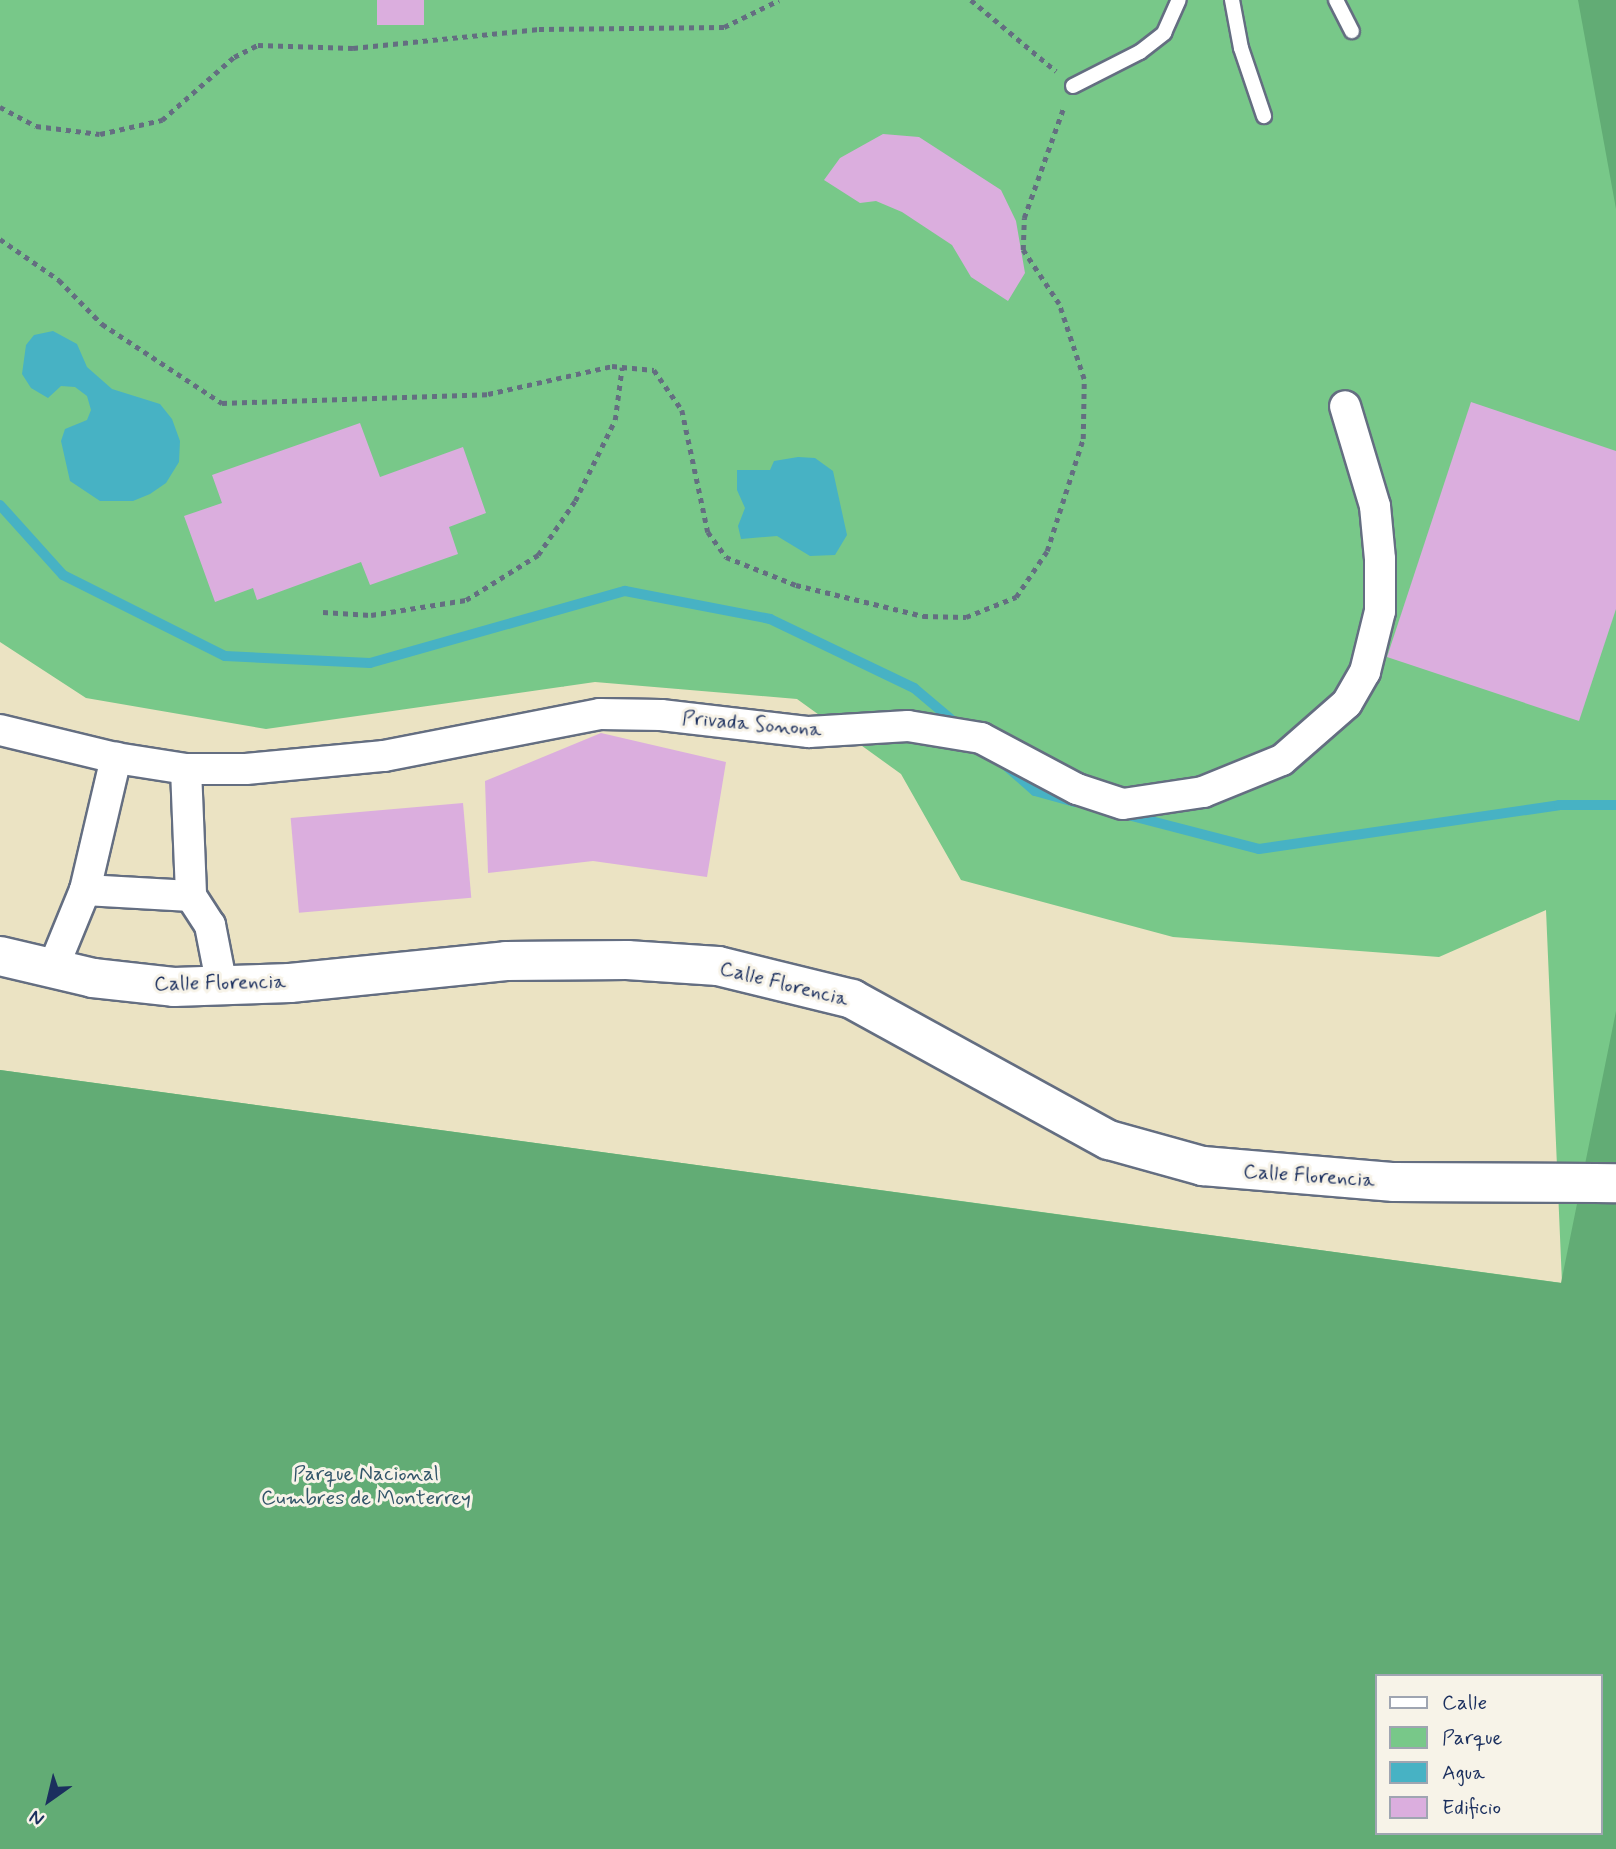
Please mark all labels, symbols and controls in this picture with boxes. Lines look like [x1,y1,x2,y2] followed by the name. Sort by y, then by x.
[680,705,824,743] street label: Privada Sonona
[717,956,851,1012] street label: Calle Florencia
[154,969,286,997] street label: Calle Florencia
[1242,1159,1376,1193] street label: Calle Florencia
[261,1461,471,1511] park label: Parque Nacional Cumbres de Monterrey
[1374,1674,1602,1835] legend
[1442,1689,1487,1717] text: Calle
[1442,1724,1502,1752] text: Parque
[1442,1759,1485,1787] text: Agua
[14,1765,84,1835] north arrow
[1442,1794,1501,1822] text: Edificio
[25,1804,49,1832] text: N

